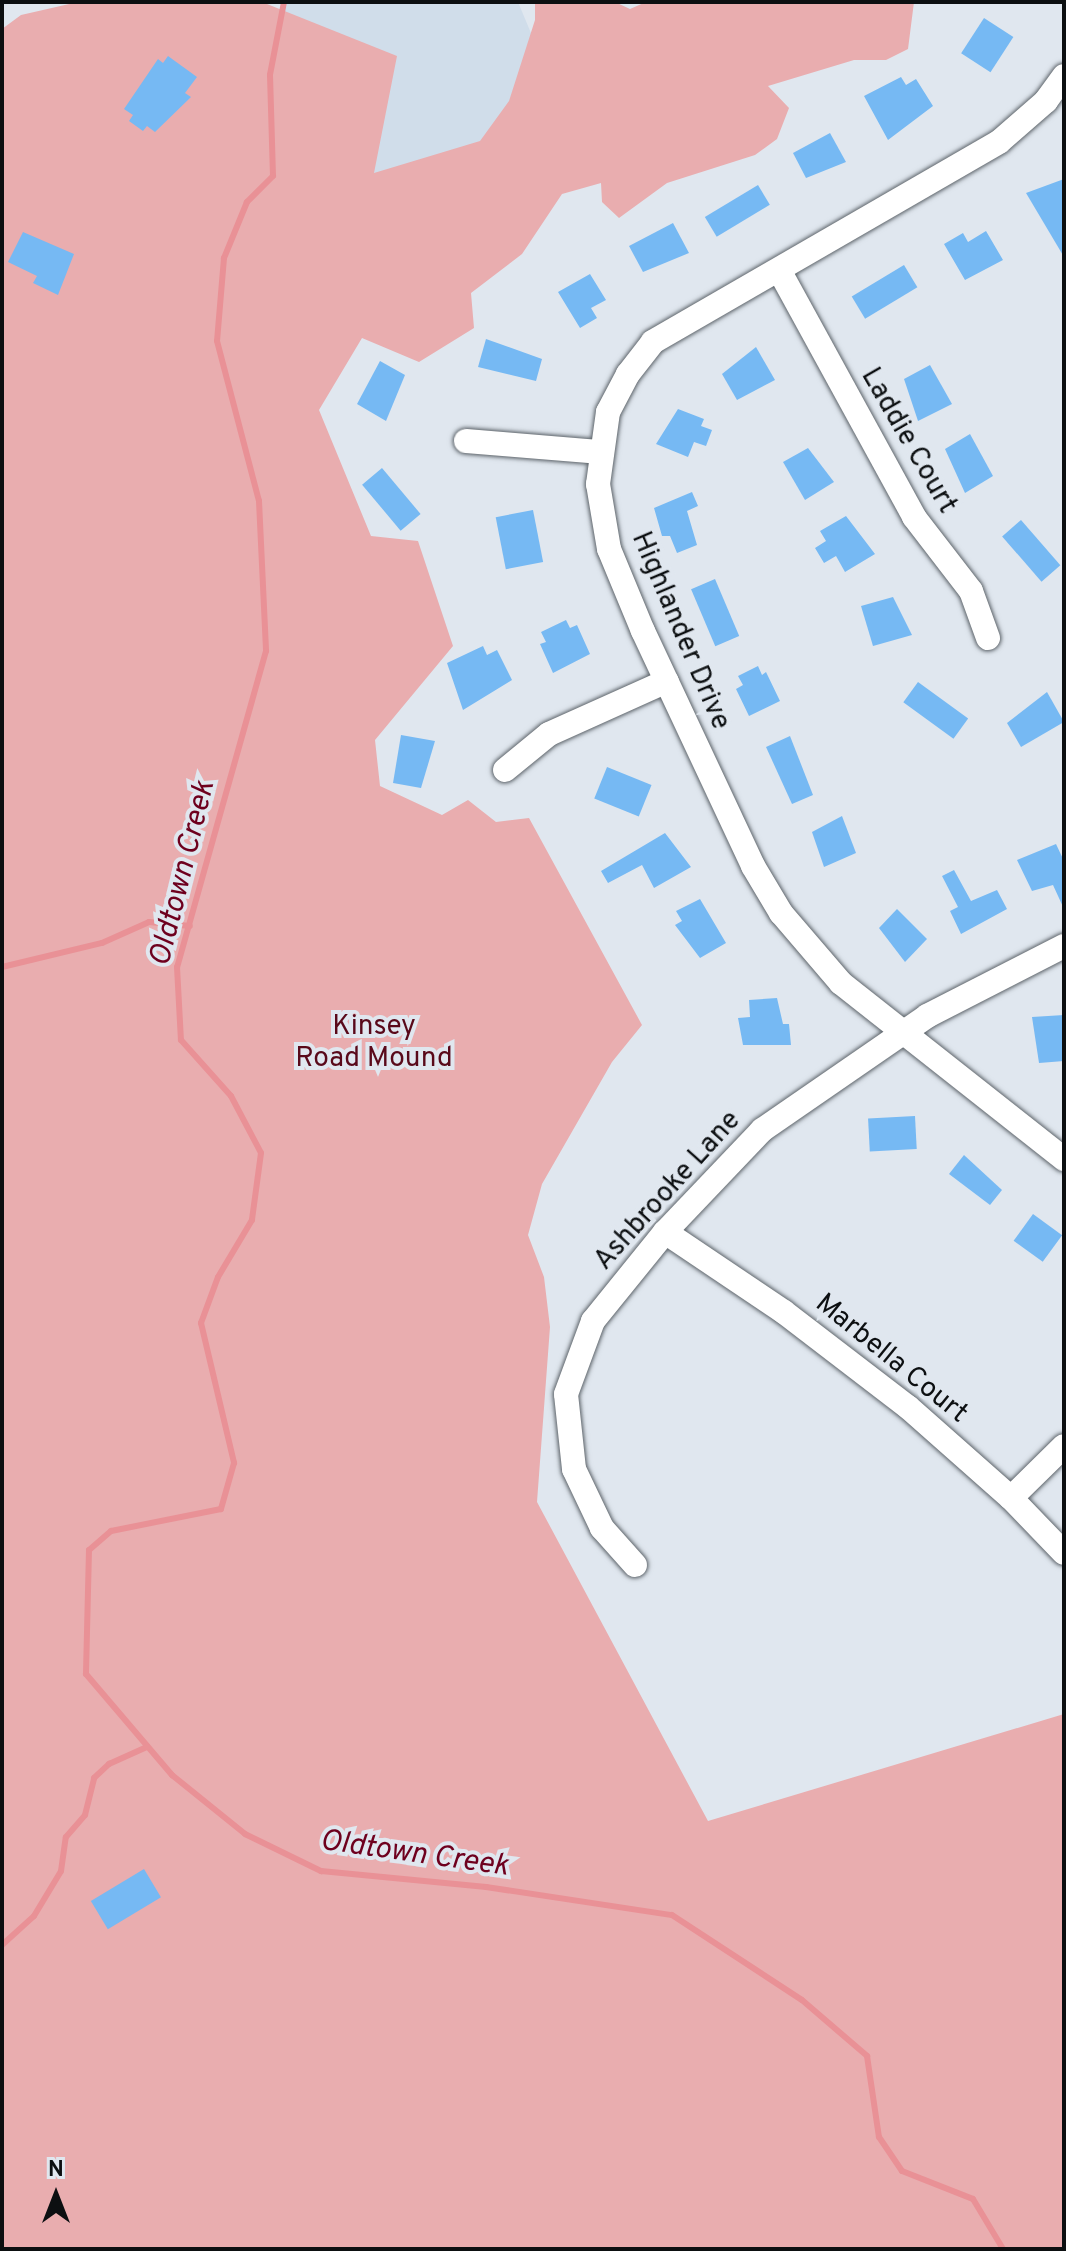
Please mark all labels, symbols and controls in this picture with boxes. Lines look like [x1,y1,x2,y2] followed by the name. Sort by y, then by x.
[853,362,963,520] street label: Laddie Court
[623,527,737,735] street label: Highlander Drive
[144,778,224,970] water label: Oldtown Creek
[295,1010,453,1076] park label: Kinsey Road Mound
[588,1104,748,1278] street label: Ashbrooke Lane
[808,1287,974,1431] street label: Marbella Court
[318,1824,510,1886] water label: Oldtown Creek
[16,2155,96,2235] north arrow
[48,2157,64,2184] text: N

